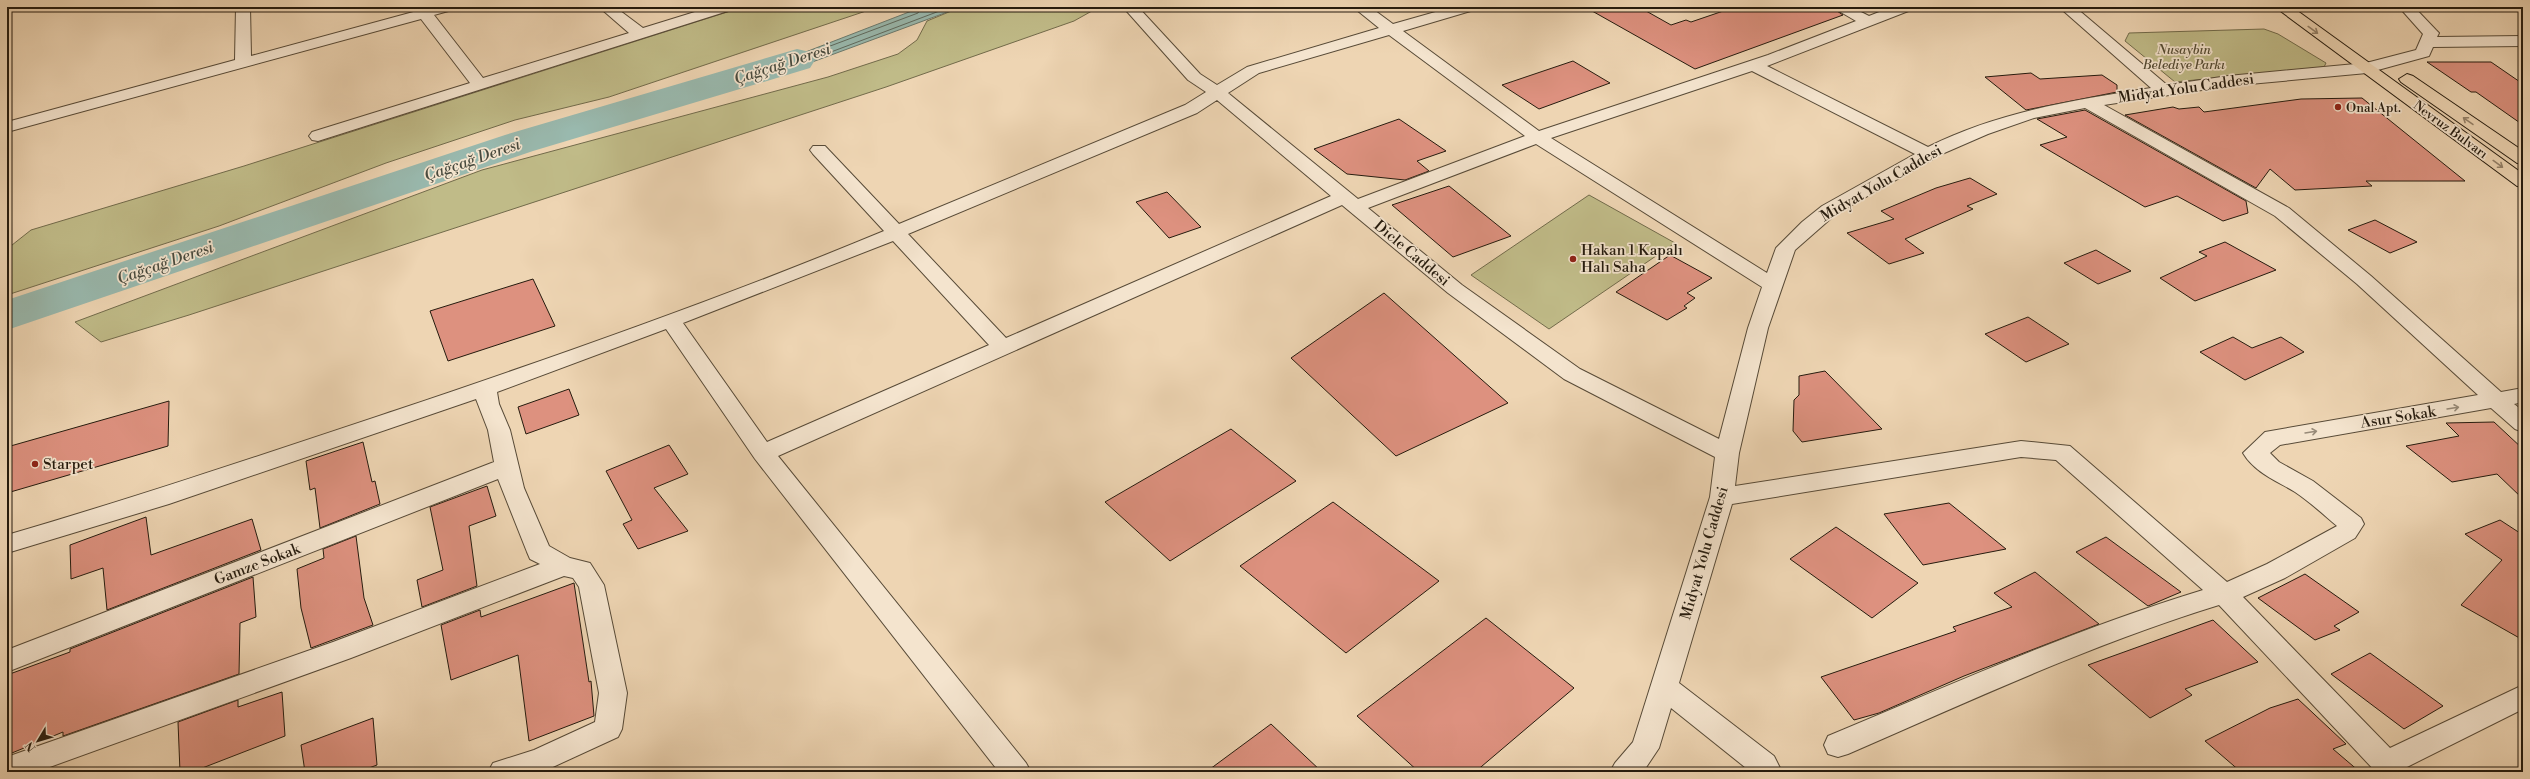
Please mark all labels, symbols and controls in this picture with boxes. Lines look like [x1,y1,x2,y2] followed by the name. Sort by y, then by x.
[2307,26,2318,34] one-way arrow
[731,39,833,89] water label: Çağçağ Deresi
[2142,42,2226,73] park label: Nusaybin Belediye Parkı
[2117,70,2255,107] street label: Midyat Yolu Caddesi
[2410,97,2491,162] street label: Nevruz Bulvarı
[2346,100,2401,116] place label: Onal Apt.
[2333,102,2343,112] marker: Onal Apt.
[2463,117,2474,125] one-way arrow
[421,134,523,186] water label: Çağçağ Deresi
[1817,141,1946,226] street label: Midyat Yolu Caddesi
[2492,159,2503,168] one-way arrow
[1370,216,1454,291] street label: Dicle Caddesi
[114,237,216,289] water label: Çağçağ Deresi
[1581,241,1683,277] place label: Hakan 1 Kapalı Halı Saha
[1568,254,1578,264] marker: Hakan 1 Kapalı Halı Saha
[2358,402,2438,433] street label: Asur Sokak
[2446,404,2459,412] one-way arrow
[2304,428,2317,436] one-way arrow
[43,455,94,474] place label: Starpet
[30,459,40,469] marker: Starpet
[1676,484,1733,622] street label: Midyat Yolu Caddesi
[212,539,304,590] street label: Gamze Sokak
[18,721,58,761] north arrow
[23,739,39,754] text: N

